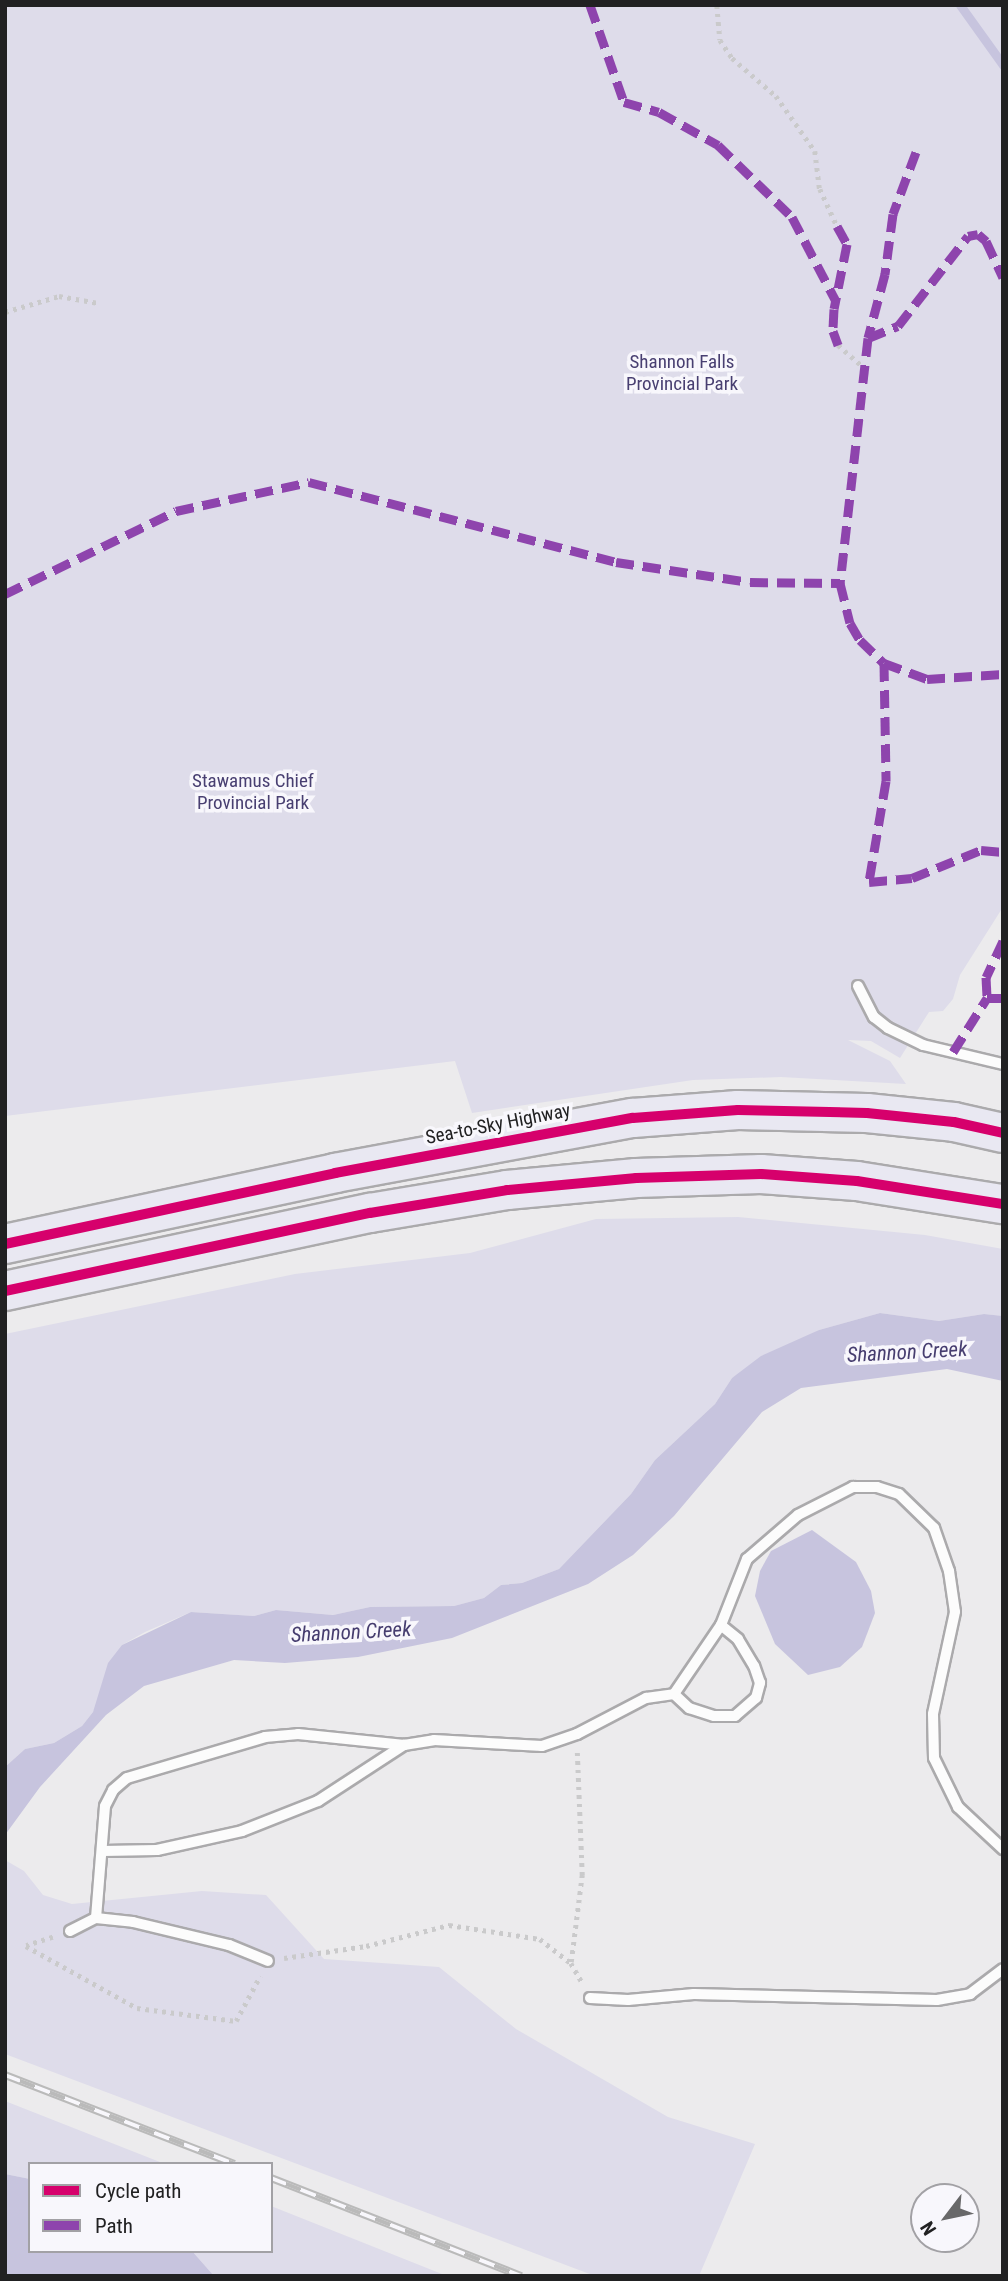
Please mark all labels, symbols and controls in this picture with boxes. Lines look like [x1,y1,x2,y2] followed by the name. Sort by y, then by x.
[626,351,738,395] park label: Shannon Falls Provincial Park
[192,770,314,814] park label: Stawamus Chief Provincial Park
[424,1099,572,1149] street label: Sea-to-Sky Highway
[846,1336,968,1368] water label: Shannon Creek
[290,1616,412,1648] water label: Shannon Creek
[28,2162,273,2253] legend
[95,2179,181,2203] text: Cycle path
[910,2183,980,2253] north arrow
[95,2214,133,2238] text: Path
[916,2217,941,2239] text: N

